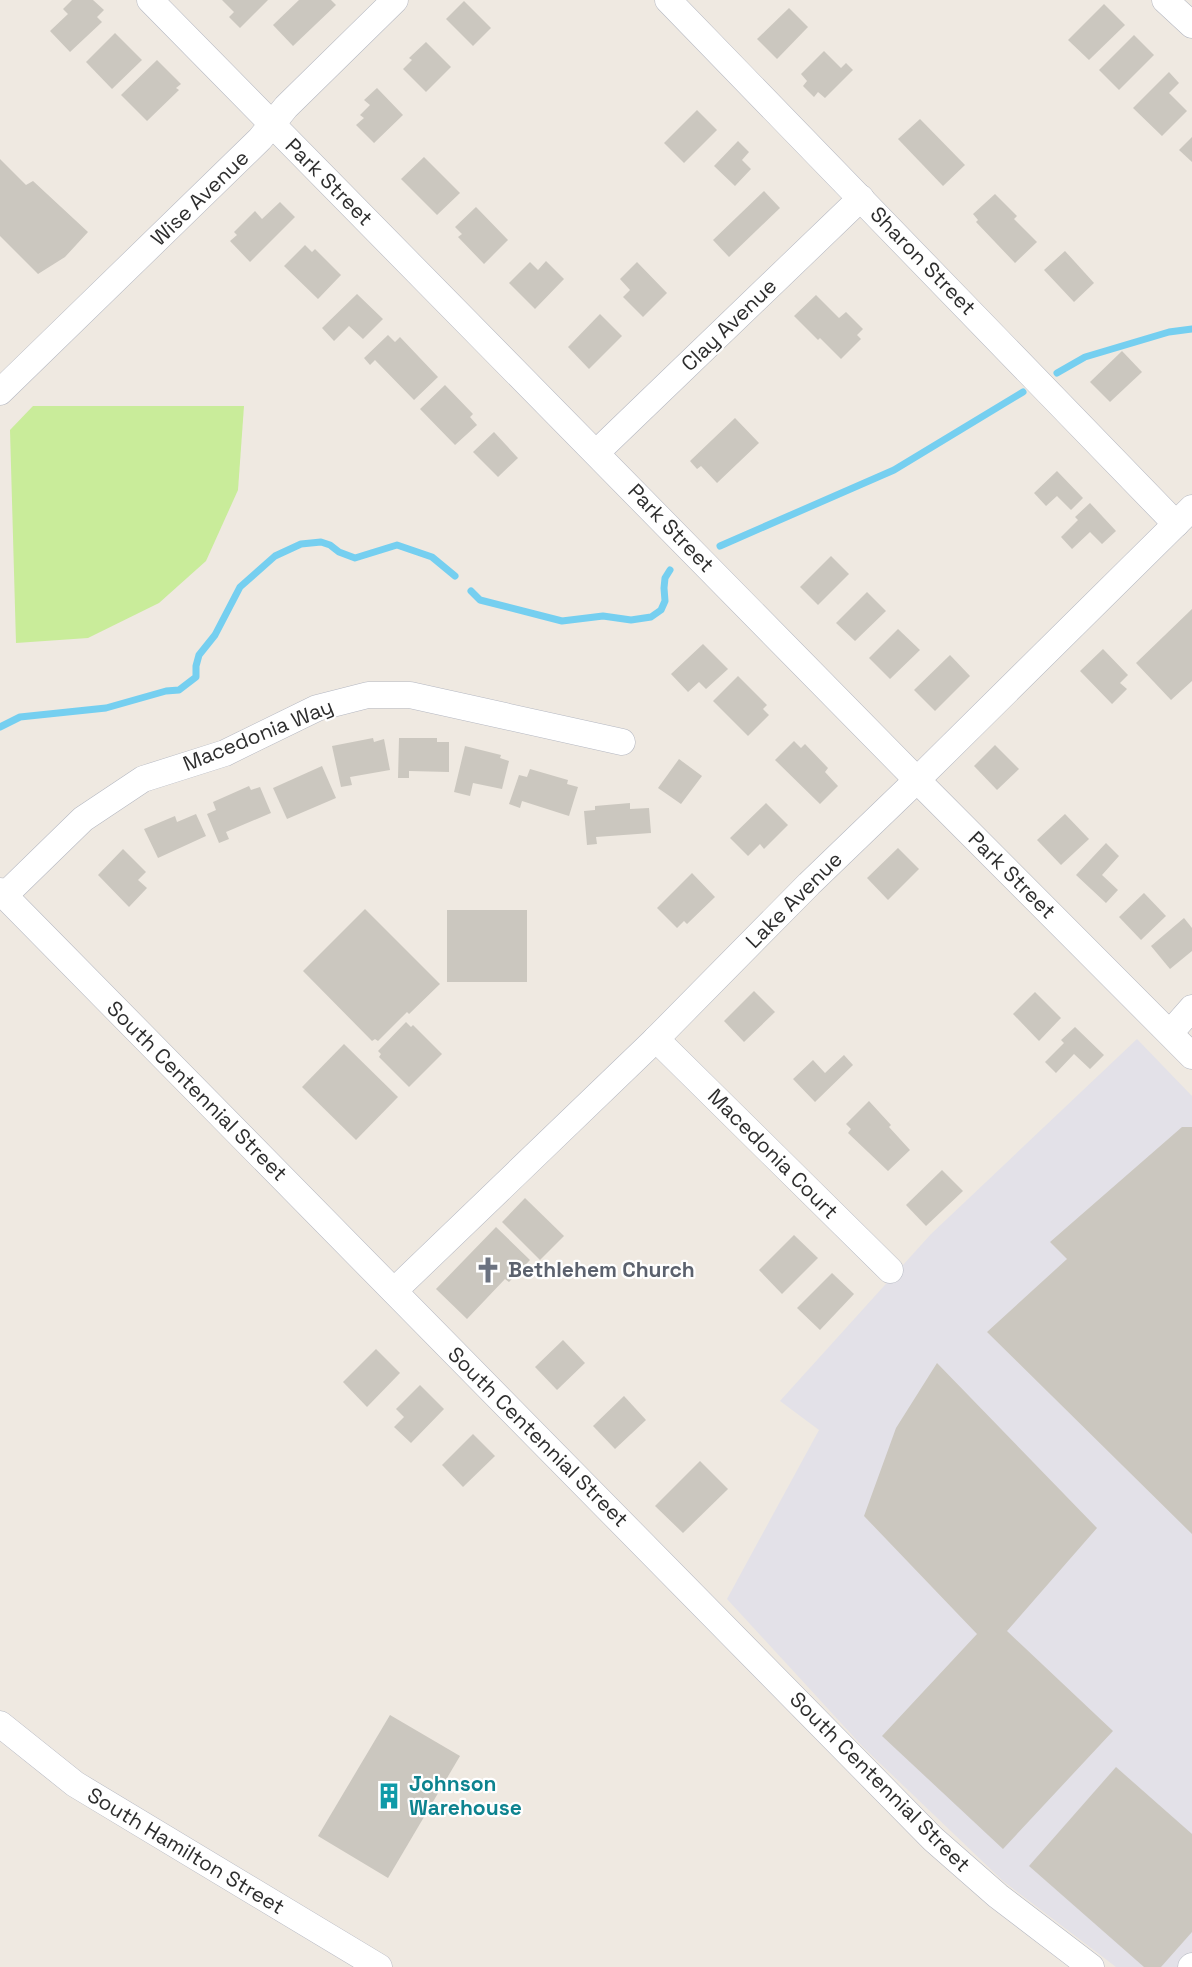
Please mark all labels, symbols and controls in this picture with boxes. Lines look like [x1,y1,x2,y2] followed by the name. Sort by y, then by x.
[280,132,379,231] street label: Park Street
[145,144,254,251] street label: Wise Avenue
[865,201,982,321] street label: Sharon Street
[675,272,782,377] street label: Clay Avenue
[622,478,720,578] street label: Park Street
[179,692,337,777] street label: Macedonia Way
[963,825,1062,924] street label: Park Street
[740,846,848,954] street label: Lake Avenue
[101,995,293,1187] street label: South Centennial Street
[702,1083,844,1225] street label: Macedonia Court
[473,1255,503,1285] church icon: Bethlehem Church
[508,1256,695,1283] place label: Bethlehem Church
[442,1341,634,1533] street label: South Centennial Street
[784,1686,976,1878] street label: South Centennial Street
[409,1770,522,1821] place label: Johnson Warehouse
[83,1781,290,1920] street label: South Hamilton Street
[374,1781,404,1811] building icon: Johnson Warehouse

